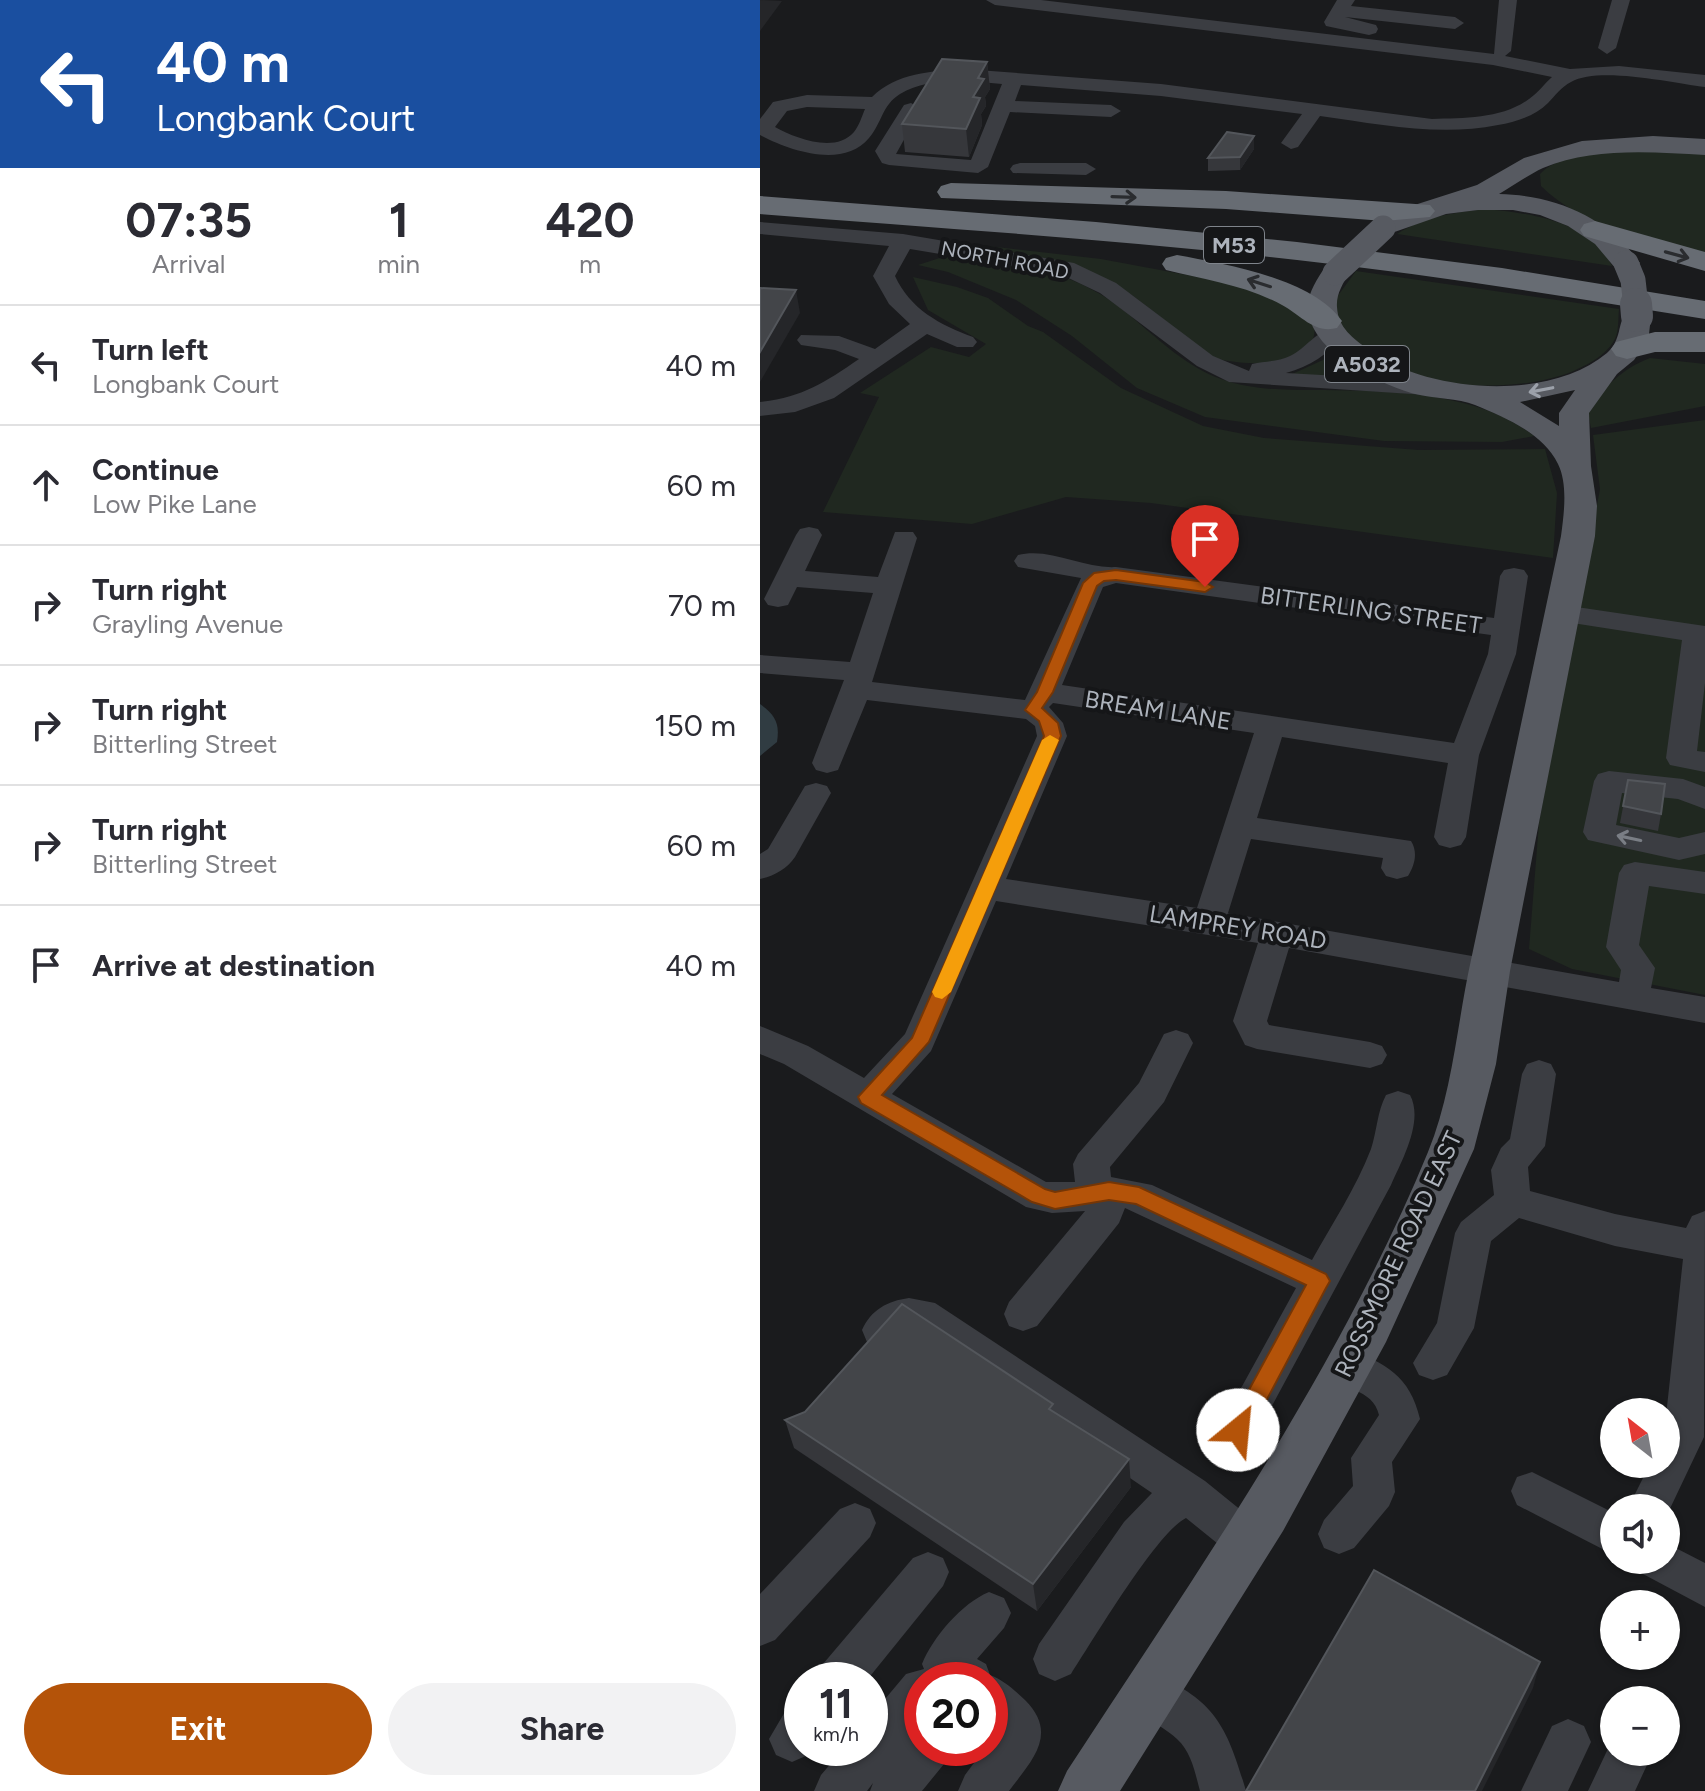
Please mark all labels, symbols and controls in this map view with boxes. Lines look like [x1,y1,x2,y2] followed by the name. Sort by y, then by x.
[156,29,290,96] text: 40 m
[24,32,128,136] icon: left
[156,97,415,140] text: Longbank Court
[1110,190,1137,205] one-way arrow
[125,191,252,249] text: 07:35
[389,191,409,249] text: 1
[545,191,635,249] text: 420
[1204,227,1264,263] road number: M53
[939,236,1071,284] street label: NORTH ROAD
[152,248,225,280] text: Arrival
[377,248,420,280] text: min
[579,248,601,280] text: m
[1663,249,1689,264] one-way arrow
[1246,275,1272,290] one-way arrow
[92,331,209,368] text: Turn left
[24,343,68,387] icon: left
[1325,346,1409,382] road number: A5032
[665,347,736,384] text: 40 m
[92,368,279,400] text: Longbank Court
[1528,383,1554,398] one-way arrow
[92,451,219,488] text: Continue
[24,463,68,507] icon: ahead
[667,467,736,504] text: 60 m
[92,488,257,520] text: Low Pike Lane
[1171,505,1239,587] pin
[1183,517,1227,561] icon: arrive
[92,571,227,608] text: Turn right
[1258,580,1484,640] street label: BITTERLING STREET
[24,583,68,627] icon: right
[668,587,736,624] text: 70 m
[92,608,283,640] text: Grayling Avenue
[1083,684,1233,736] street label: BREAM LANE
[92,691,227,728] text: Turn right
[24,703,68,747] icon: right
[654,707,736,744] text: 150 m
[92,728,277,760] text: Bitterling Street
[92,811,227,848] text: Turn right
[24,823,68,867] icon: right
[667,827,736,864] text: 60 m
[1616,830,1642,845] one-way arrow
[92,848,277,880] text: Bitterling Street
[1147,899,1329,955] street label: LAMPREY ROAD
[24,943,68,987] icon: arrive
[92,947,375,984] text: Arrive at destination
[665,947,736,984] text: 40 m
[1328,1126,1468,1382] street label: ROSSMORE ROAD EAST
[1196,1388,1280,1472] position arrow
[1600,1398,1680,1478] north arrow
[1600,1398,1680,1766] map controls
[1600,1494,1680,1574] button: sound
[1600,1590,1680,1670] button: +
[904,1662,1008,1766] speed limit sign: 20
[819,1680,853,1728] text: 11
[24,1683,372,1775] button: Exit
[388,1683,736,1775] button: Share
[1600,1686,1680,1766] button: −
[813,1722,859,1746] text: km/h

